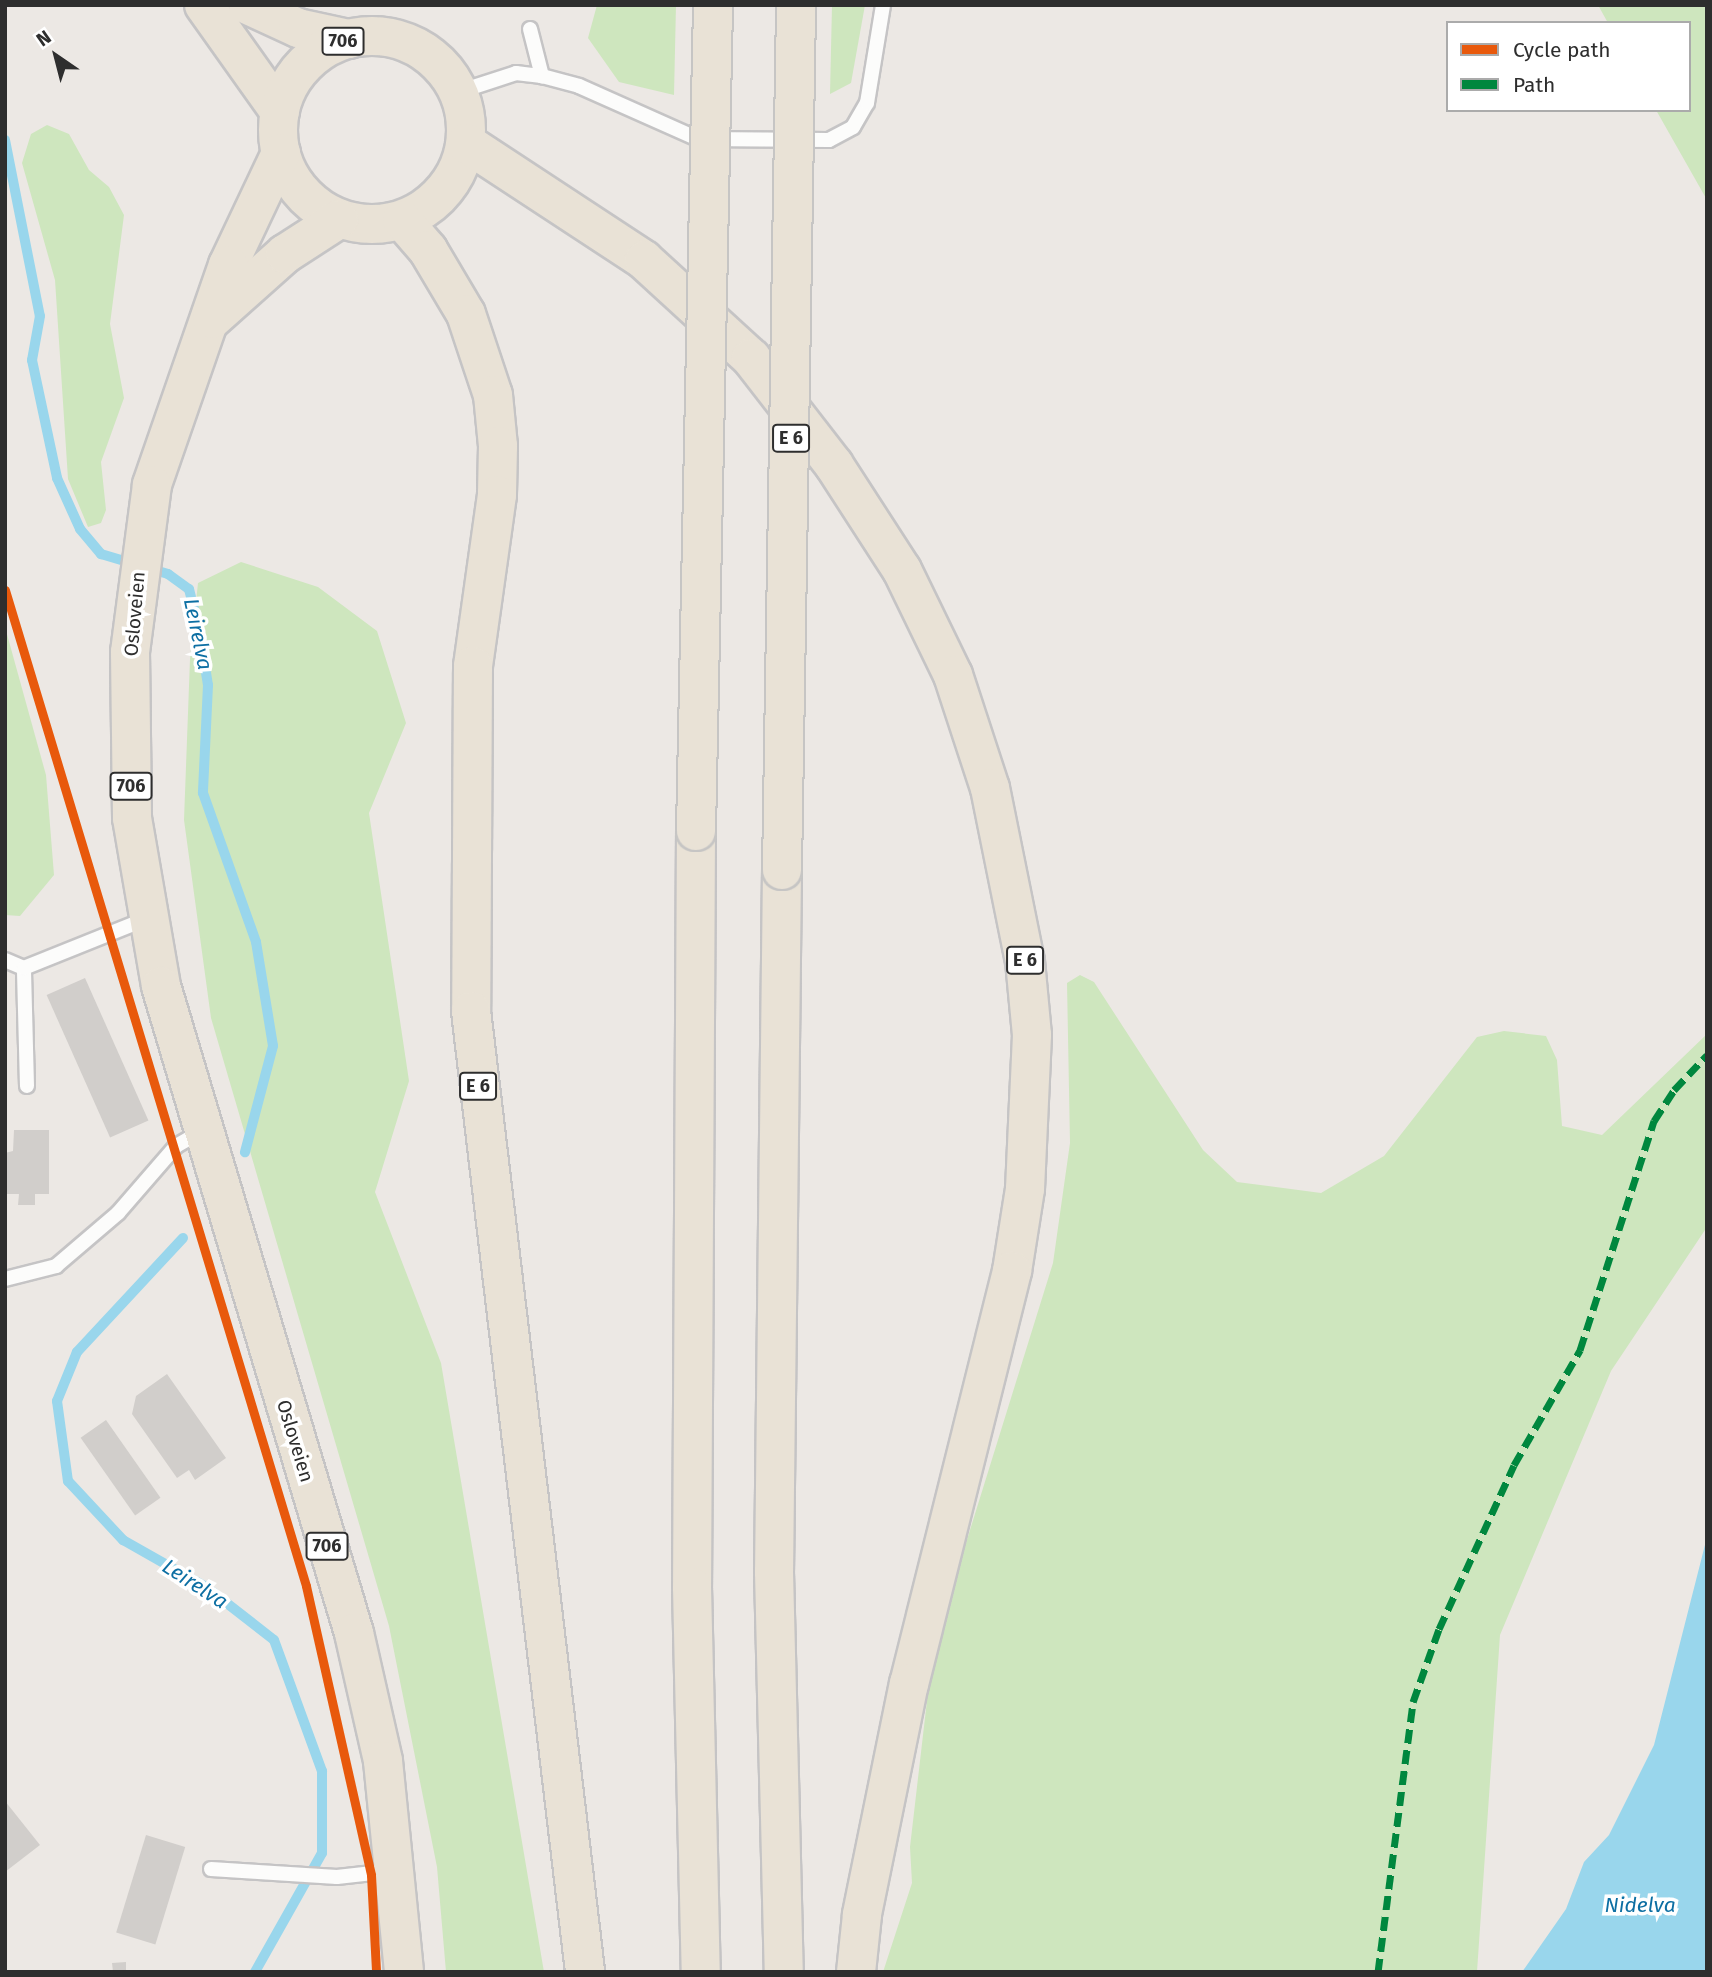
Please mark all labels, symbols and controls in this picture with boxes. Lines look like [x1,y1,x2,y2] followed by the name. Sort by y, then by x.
[21,21,91,91] north arrow
[1446,21,1691,112] legend
[32,25,55,51] text: N
[320,26,366,56] road number: 706
[1513,37,1611,63] text: Cycle path
[1513,72,1555,98] text: Path
[772,424,810,452] road number: E 6
[120,571,150,657] street label: Osloveien
[178,596,218,672] water label: Leirelva
[108,772,154,800] road number: 706
[1006,945,1044,974] road number: E 6
[459,1072,497,1100] road number: E 6
[272,1397,318,1485] street label: Osloveien
[304,1532,350,1560] road number: 706
[158,1554,232,1614] water label: Leirelva
[1604,1892,1676,1918] water label: Nidelva

